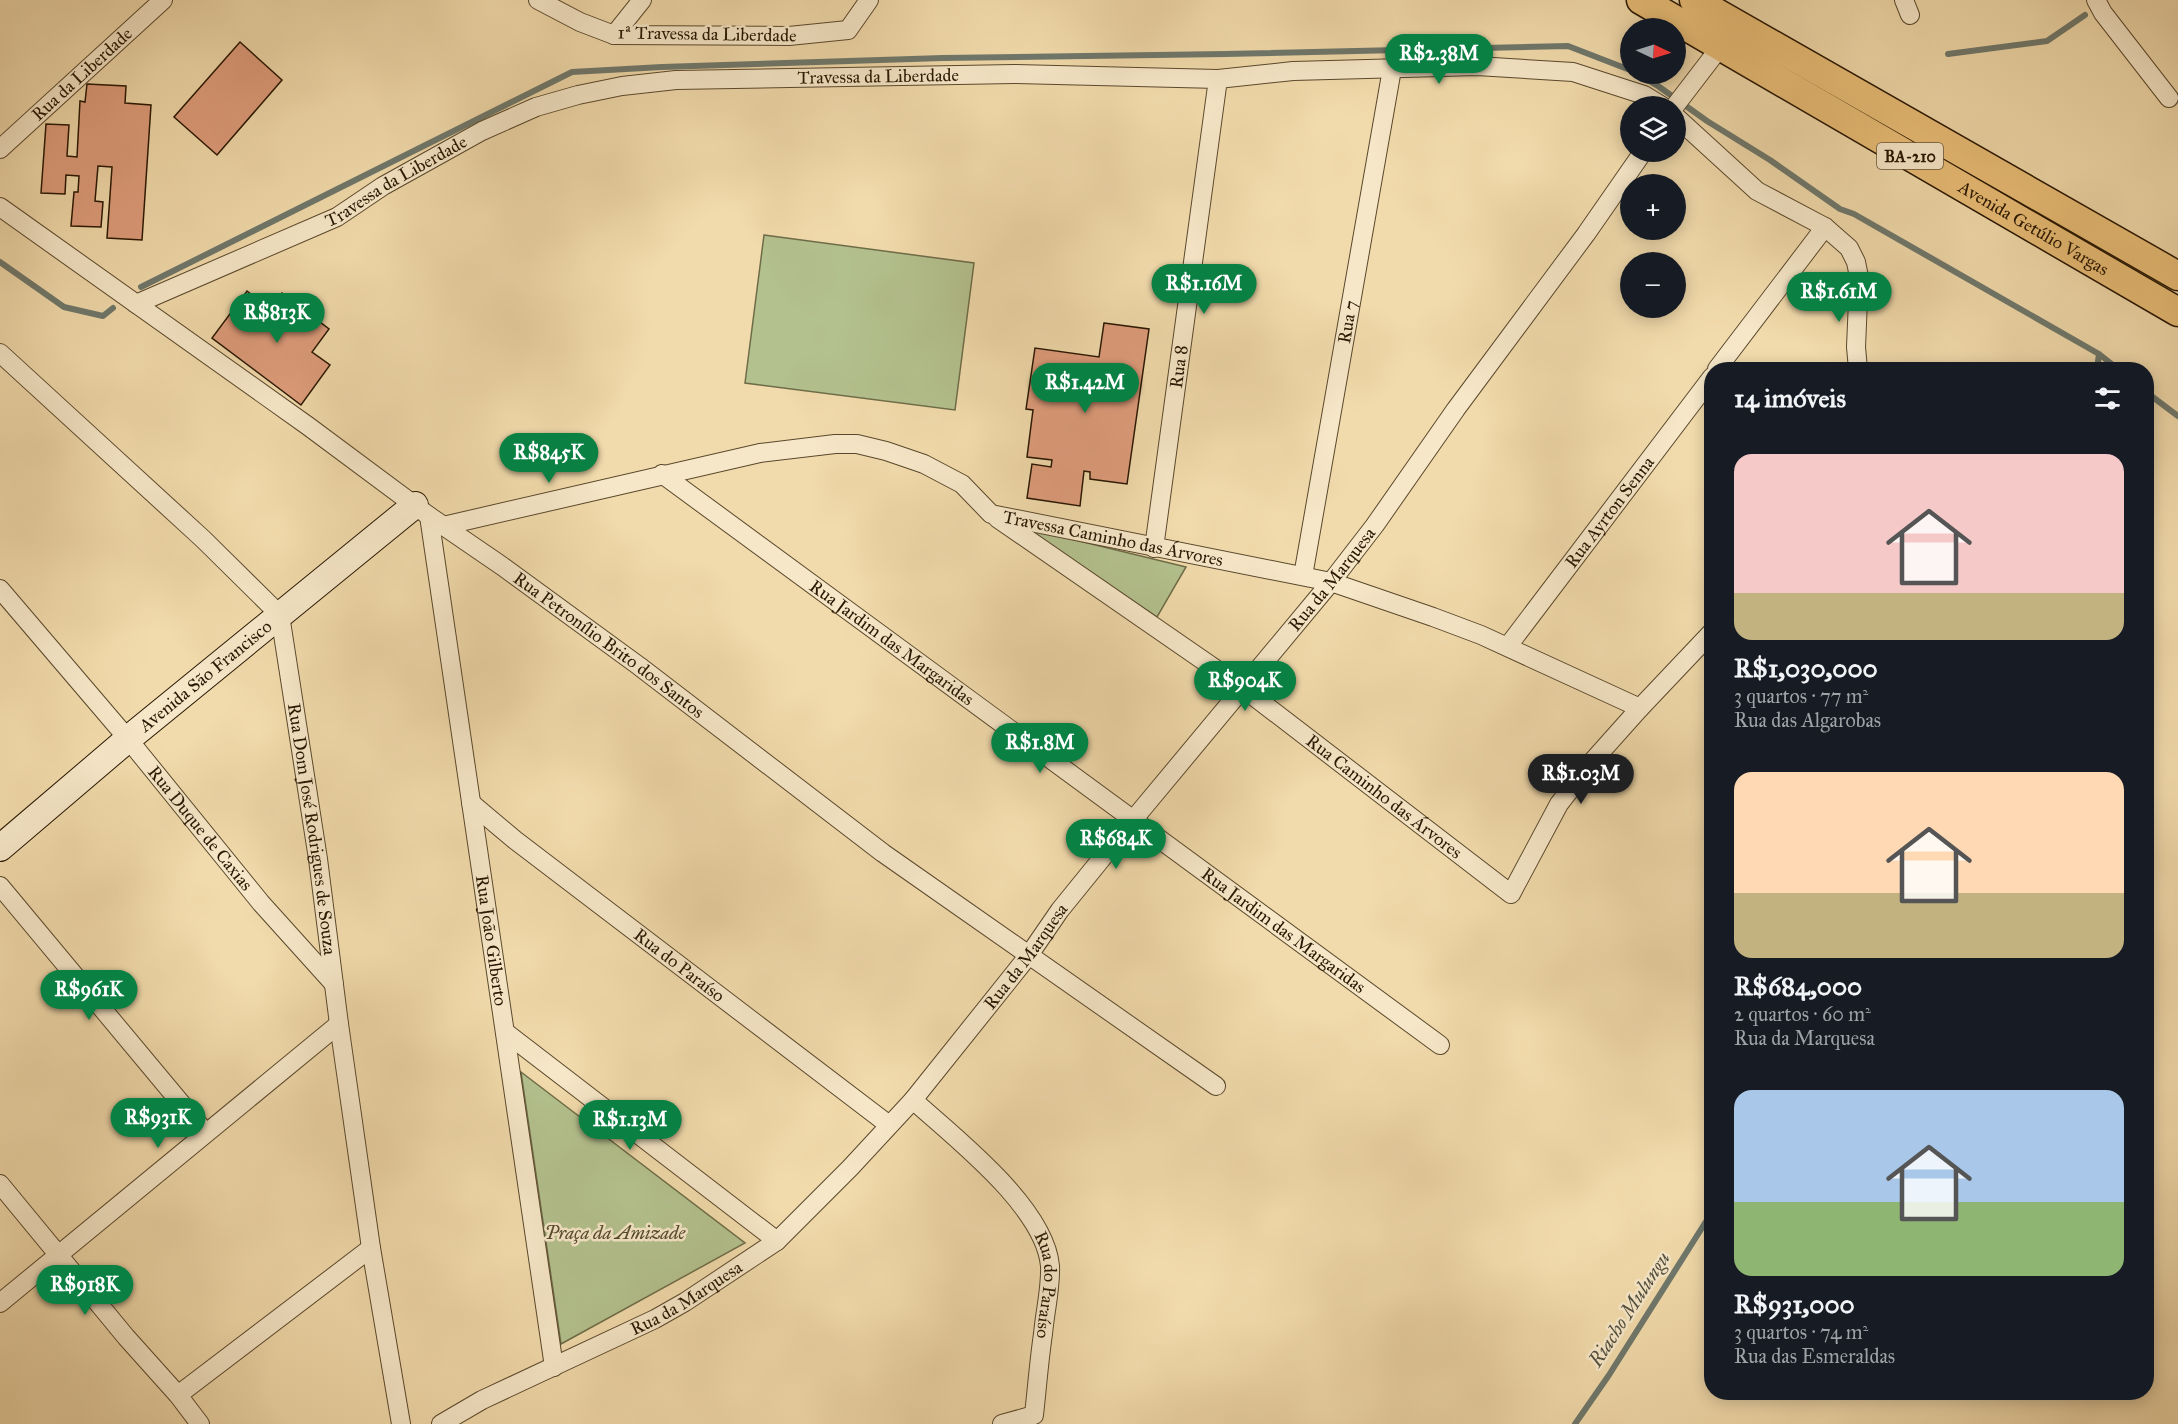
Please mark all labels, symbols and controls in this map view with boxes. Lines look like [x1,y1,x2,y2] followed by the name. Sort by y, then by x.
[1620,18,1686,84] north arrow
[1620,18,1686,318] map controls
[617,21,797,47] street label: 1ª Travessa da Liberdade
[27,23,137,126] street label: Rua da Liberdade
[1384,34,1494,85] pin: R$2.38M
[1399,41,1479,65] text: R$2.38M
[797,64,959,89] street label: Travessa da Liberdade
[1620,96,1686,162] button: layers
[322,131,471,232] street label: Travessa da Liberdade
[1877,143,1943,169] road number: BA-210
[1620,174,1686,240] button: +
[1954,175,2113,280] street label: Avenida Getúlio Vargas
[1620,252,1686,318] button: −
[1149,264,1259,315] pin: R$1.16M
[1166,271,1242,295] text: R$1.16M
[1784,272,1894,323] pin: R$1.61M
[1801,279,1877,303] text: R$1.61M
[228,293,326,344] pin: R$813K
[1333,299,1362,345] street label: Rua 7
[244,300,310,324] text: R$813K
[1165,344,1193,390] street label: Rua 8
[1030,363,1140,414] pin: R$1.42M
[1045,370,1125,394] text: R$1.42M
[1734,382,1846,414] text: 14 imóveis
[2091,382,2124,415] icon: filters
[500,433,598,484] pin: R$845K
[513,440,585,464] text: R$845K
[1560,452,1659,572] street label: Rua Ayrton Senna
[1875,493,1983,601] icon: home
[1001,506,1225,571] street label: Travessa Caminho das Árvores
[1284,522,1380,636] street label: Rua da Marquesa
[509,567,709,723] street label: Rua Petronílio Brito dos Santos
[805,575,978,710] street label: Rua Jardim das Margaridas
[134,615,276,737] street label: Avenida São Francisco
[1734,652,1878,684] text: R$1,030,000
[1196,661,1294,712] pin: R$904K
[1208,668,1282,692] text: R$904K
[1734,684,1868,708] text: 3 quartos · 77 m²
[283,702,341,957] street label: Rua Dom José Rodrigues de Souza
[1734,708,1881,732] text: Rua das Algarobas
[991,723,1089,774] pin: R$1.8M
[1005,730,1075,754] text: R$1.8M
[1302,730,1467,863] street label: Rua Caminho das Árvores
[1526,754,1636,805] pin: R$1.03M
[143,761,258,895] street label: Rua Duque de Caxias
[1542,761,1620,785] text: R$1.03M
[1875,811,1983,919] icon: home
[1067,819,1165,870] pin: R$684K
[1080,826,1152,850] text: R$684K
[1197,863,1370,998] street label: Rua Jardim das Margaridas
[471,874,512,1007] street label: Rua João Gilberto
[979,898,1072,1014] street label: Rua da Marquesa
[629,924,729,1007] street label: Rua do Paraíso
[40,970,138,1021] pin: R$961K
[1734,970,1862,1002] text: R$684,000
[54,977,124,1001] text: R$961K
[1734,1002,1871,1026] text: 2 quartos · 60 m²
[1734,1026,1875,1050] text: Rua da Marquesa
[109,1098,207,1149] pin: R$931K
[575,1100,685,1151] pin: R$1.13M
[125,1105,191,1129] text: R$931K
[593,1107,667,1131] text: R$1.13M
[1875,1129,1983,1237] icon: home
[545,1222,687,1244] park label: Praça da Amizade
[1029,1228,1061,1339] street label: Rua do Paraíso
[1582,1247,1675,1372] water label: Riacho Mulungu
[627,1256,747,1340] street label: Rua da Marquesa
[36,1265,134,1316] pin: R$918K
[50,1272,120,1296] text: R$918K
[1734,1288,1855,1320] text: R$931,000
[1734,1320,1868,1344] text: 3 quartos · 74 m²
[1734,1344,1895,1368] text: Rua das Esmeraldas

